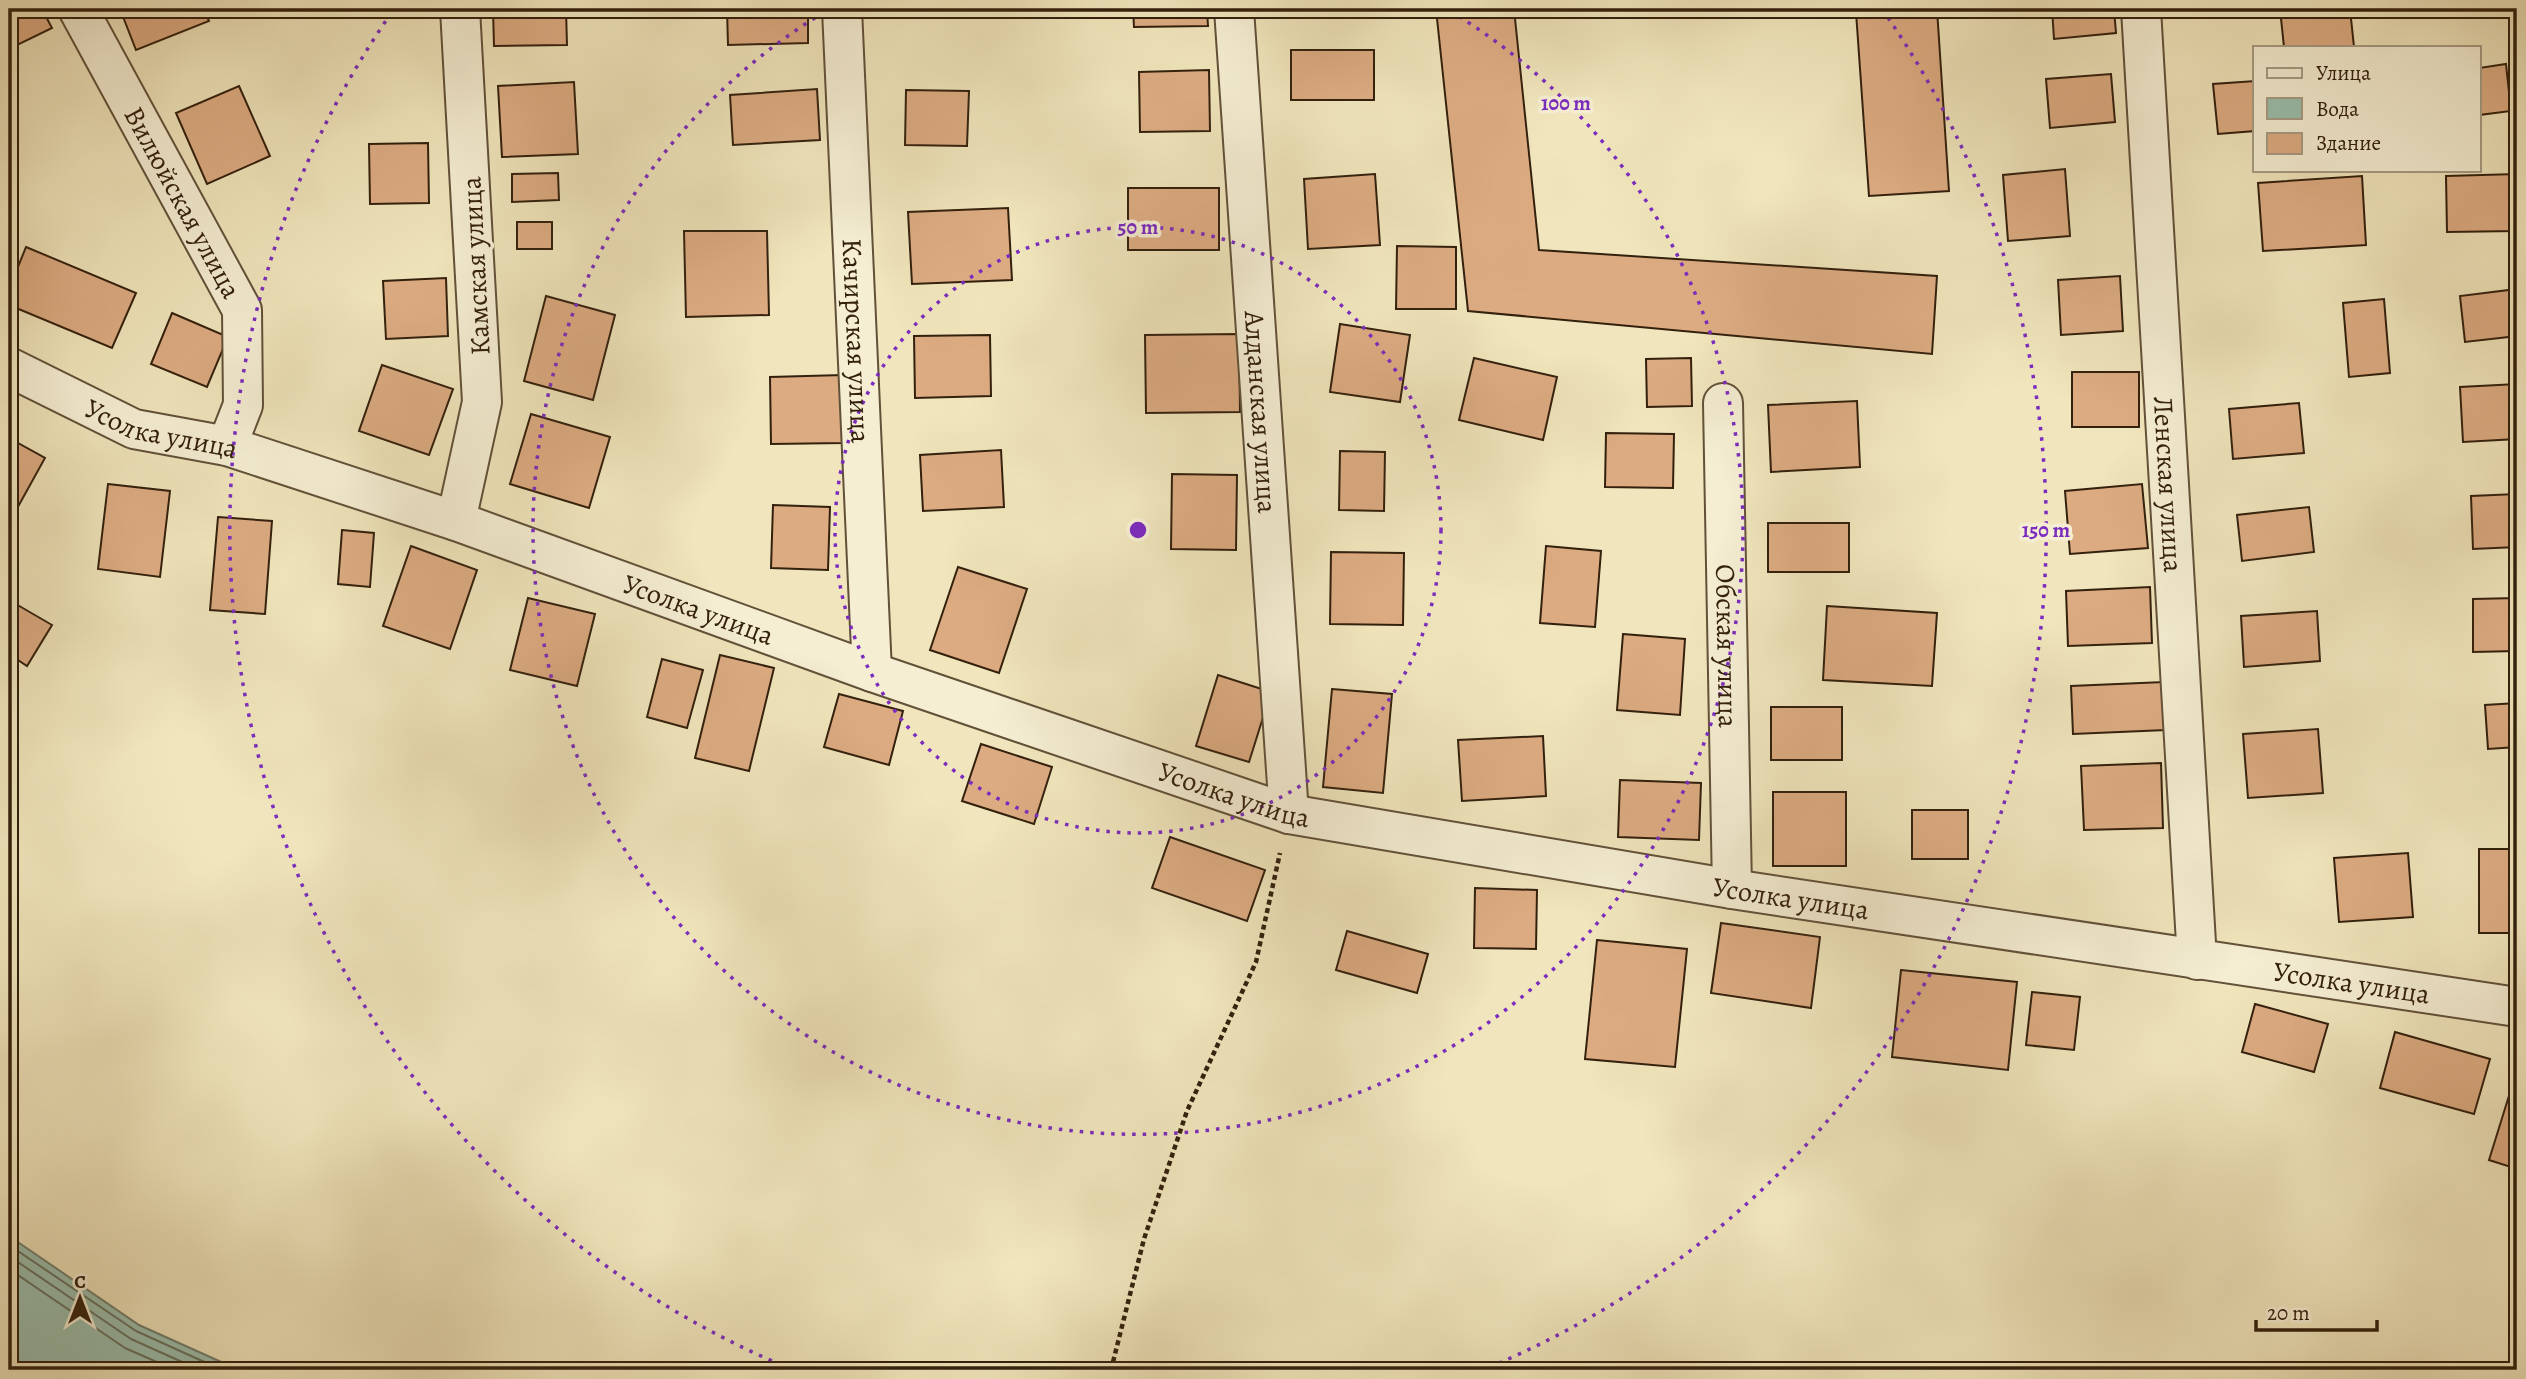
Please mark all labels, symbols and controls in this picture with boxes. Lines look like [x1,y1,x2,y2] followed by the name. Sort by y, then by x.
[2253,46,2480,172] legend
[2316,59,2371,87] text: Улица
[1541,89,1591,117] text: 100 m
[2316,95,2359,123] text: Вода
[115,100,250,306] street label: Вилюйская улица
[2316,129,2381,157] text: Здание
[452,176,500,356] street label: Камская улица
[1118,213,1159,241] text: 50 m
[832,238,880,444] street label: Качирская улица
[1235,309,1286,515] street label: Алданская улица
[78,390,243,468] street label: Усолка улица
[2144,395,2192,573] street label: Ленская улица
[2022,516,2071,544] text: 150 m
[1126,518,1150,542] centre of rings
[1706,564,1747,728] street label: Обская улица
[617,565,779,655] street label: Усолка улица
[1153,753,1313,837] street label: Усолка улица
[1710,868,1872,929] street label: Усолка улица
[2271,953,2432,1014] street label: Усолка улица
[46,1264,116,1334] north arrow
[74,1269,86,1295] text: С
[2256,1288,2377,1332] scale bar
[2267,1299,2310,1327] text: 20 m

